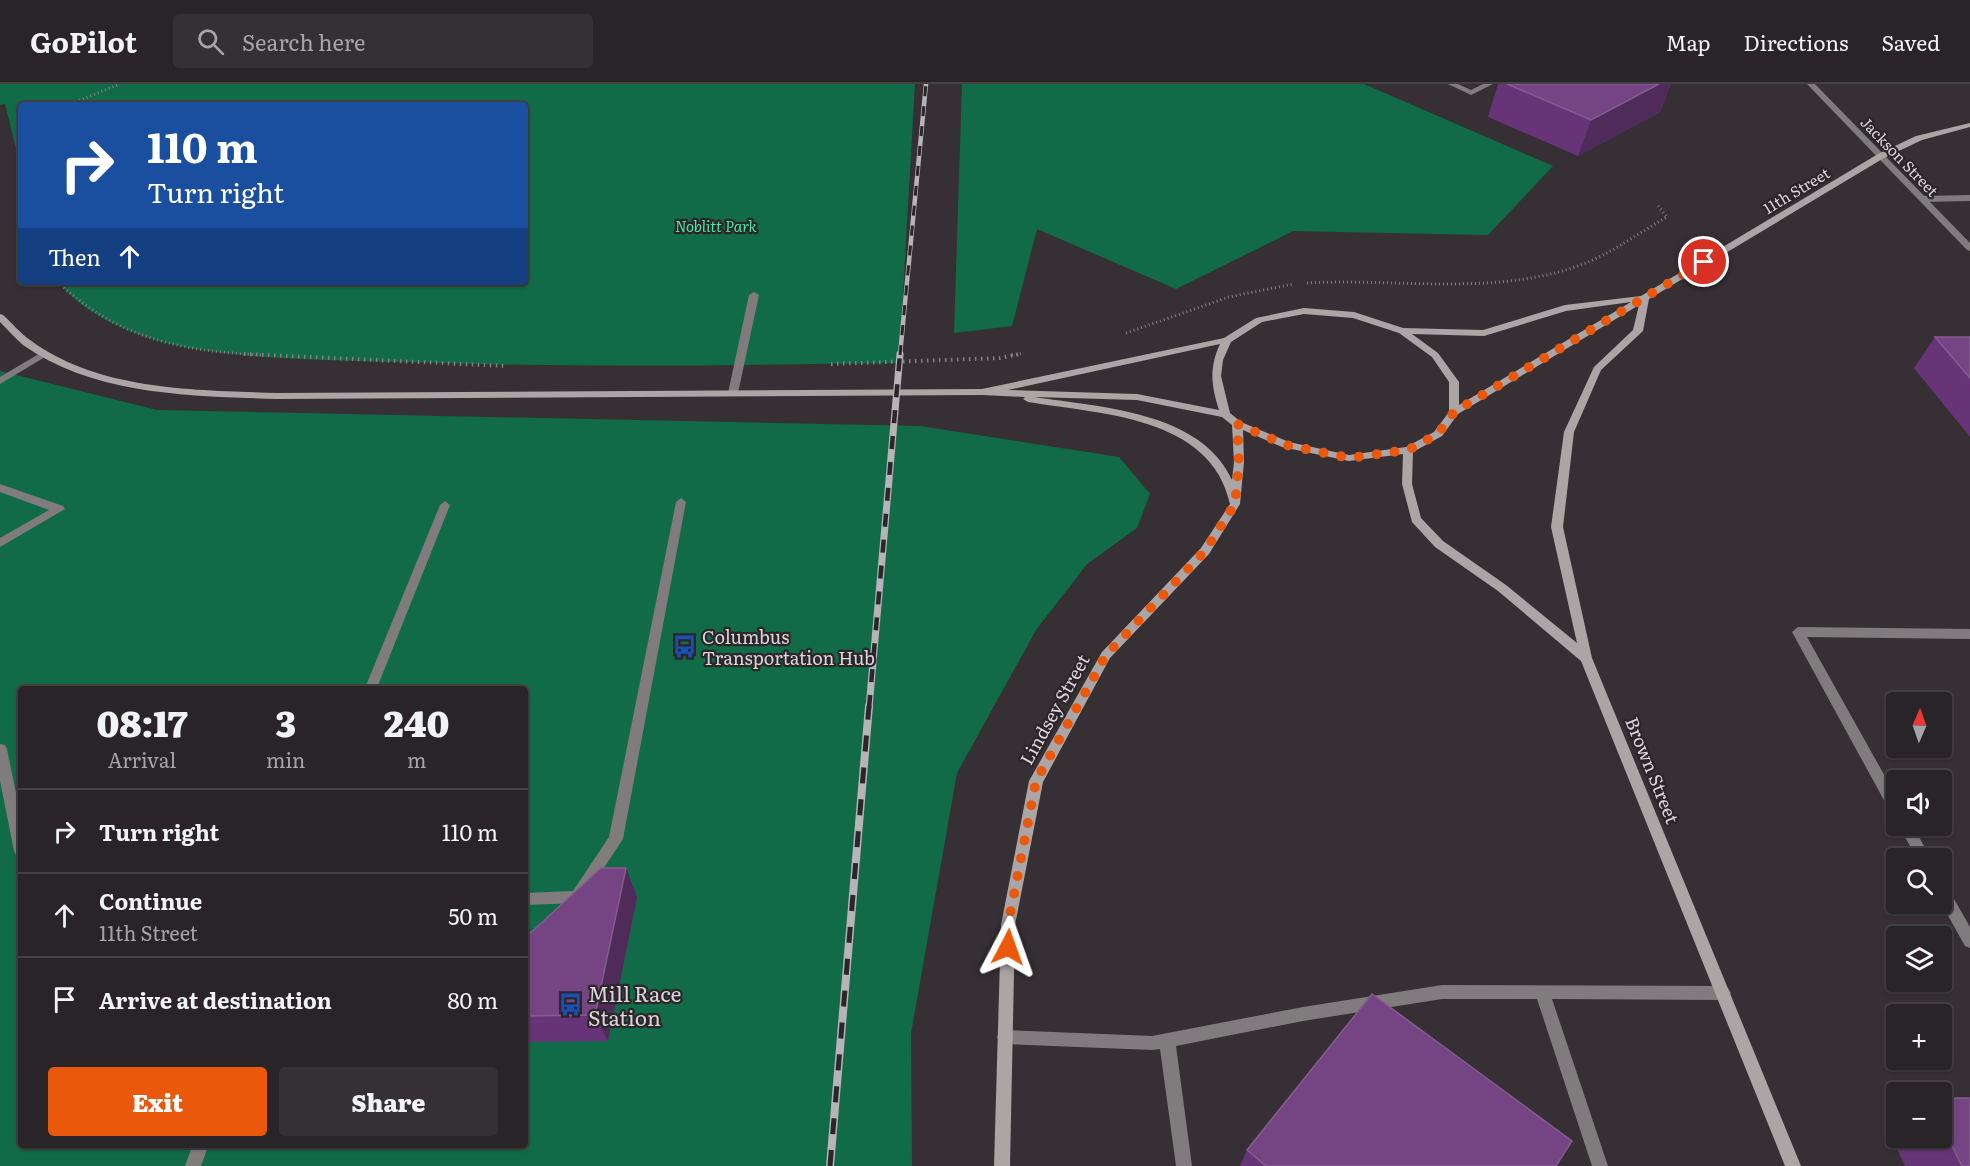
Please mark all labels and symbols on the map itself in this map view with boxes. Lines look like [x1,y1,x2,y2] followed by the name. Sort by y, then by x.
[1856,111,1944,201] street label: Jackson Street
[1758,161,1834,219] street label: 11th Street
[675,214,758,237] park label: Noblitt Park
[1678,236,1729,287] pin
[702,623,875,671] place label: Columbus Transportation Hub
[671,633,697,659] bus stop icon: Columbus Transportation Hub
[1012,648,1096,769] street label: Lindsey Street
[1886,692,1952,758] north arrow
[1619,713,1687,828] street label: Brown Street
[976,915,1040,979] position arrow
[588,977,682,1032] place label: Mill Race Station
[557,991,583,1017] bus stop icon: Mill Race Station

